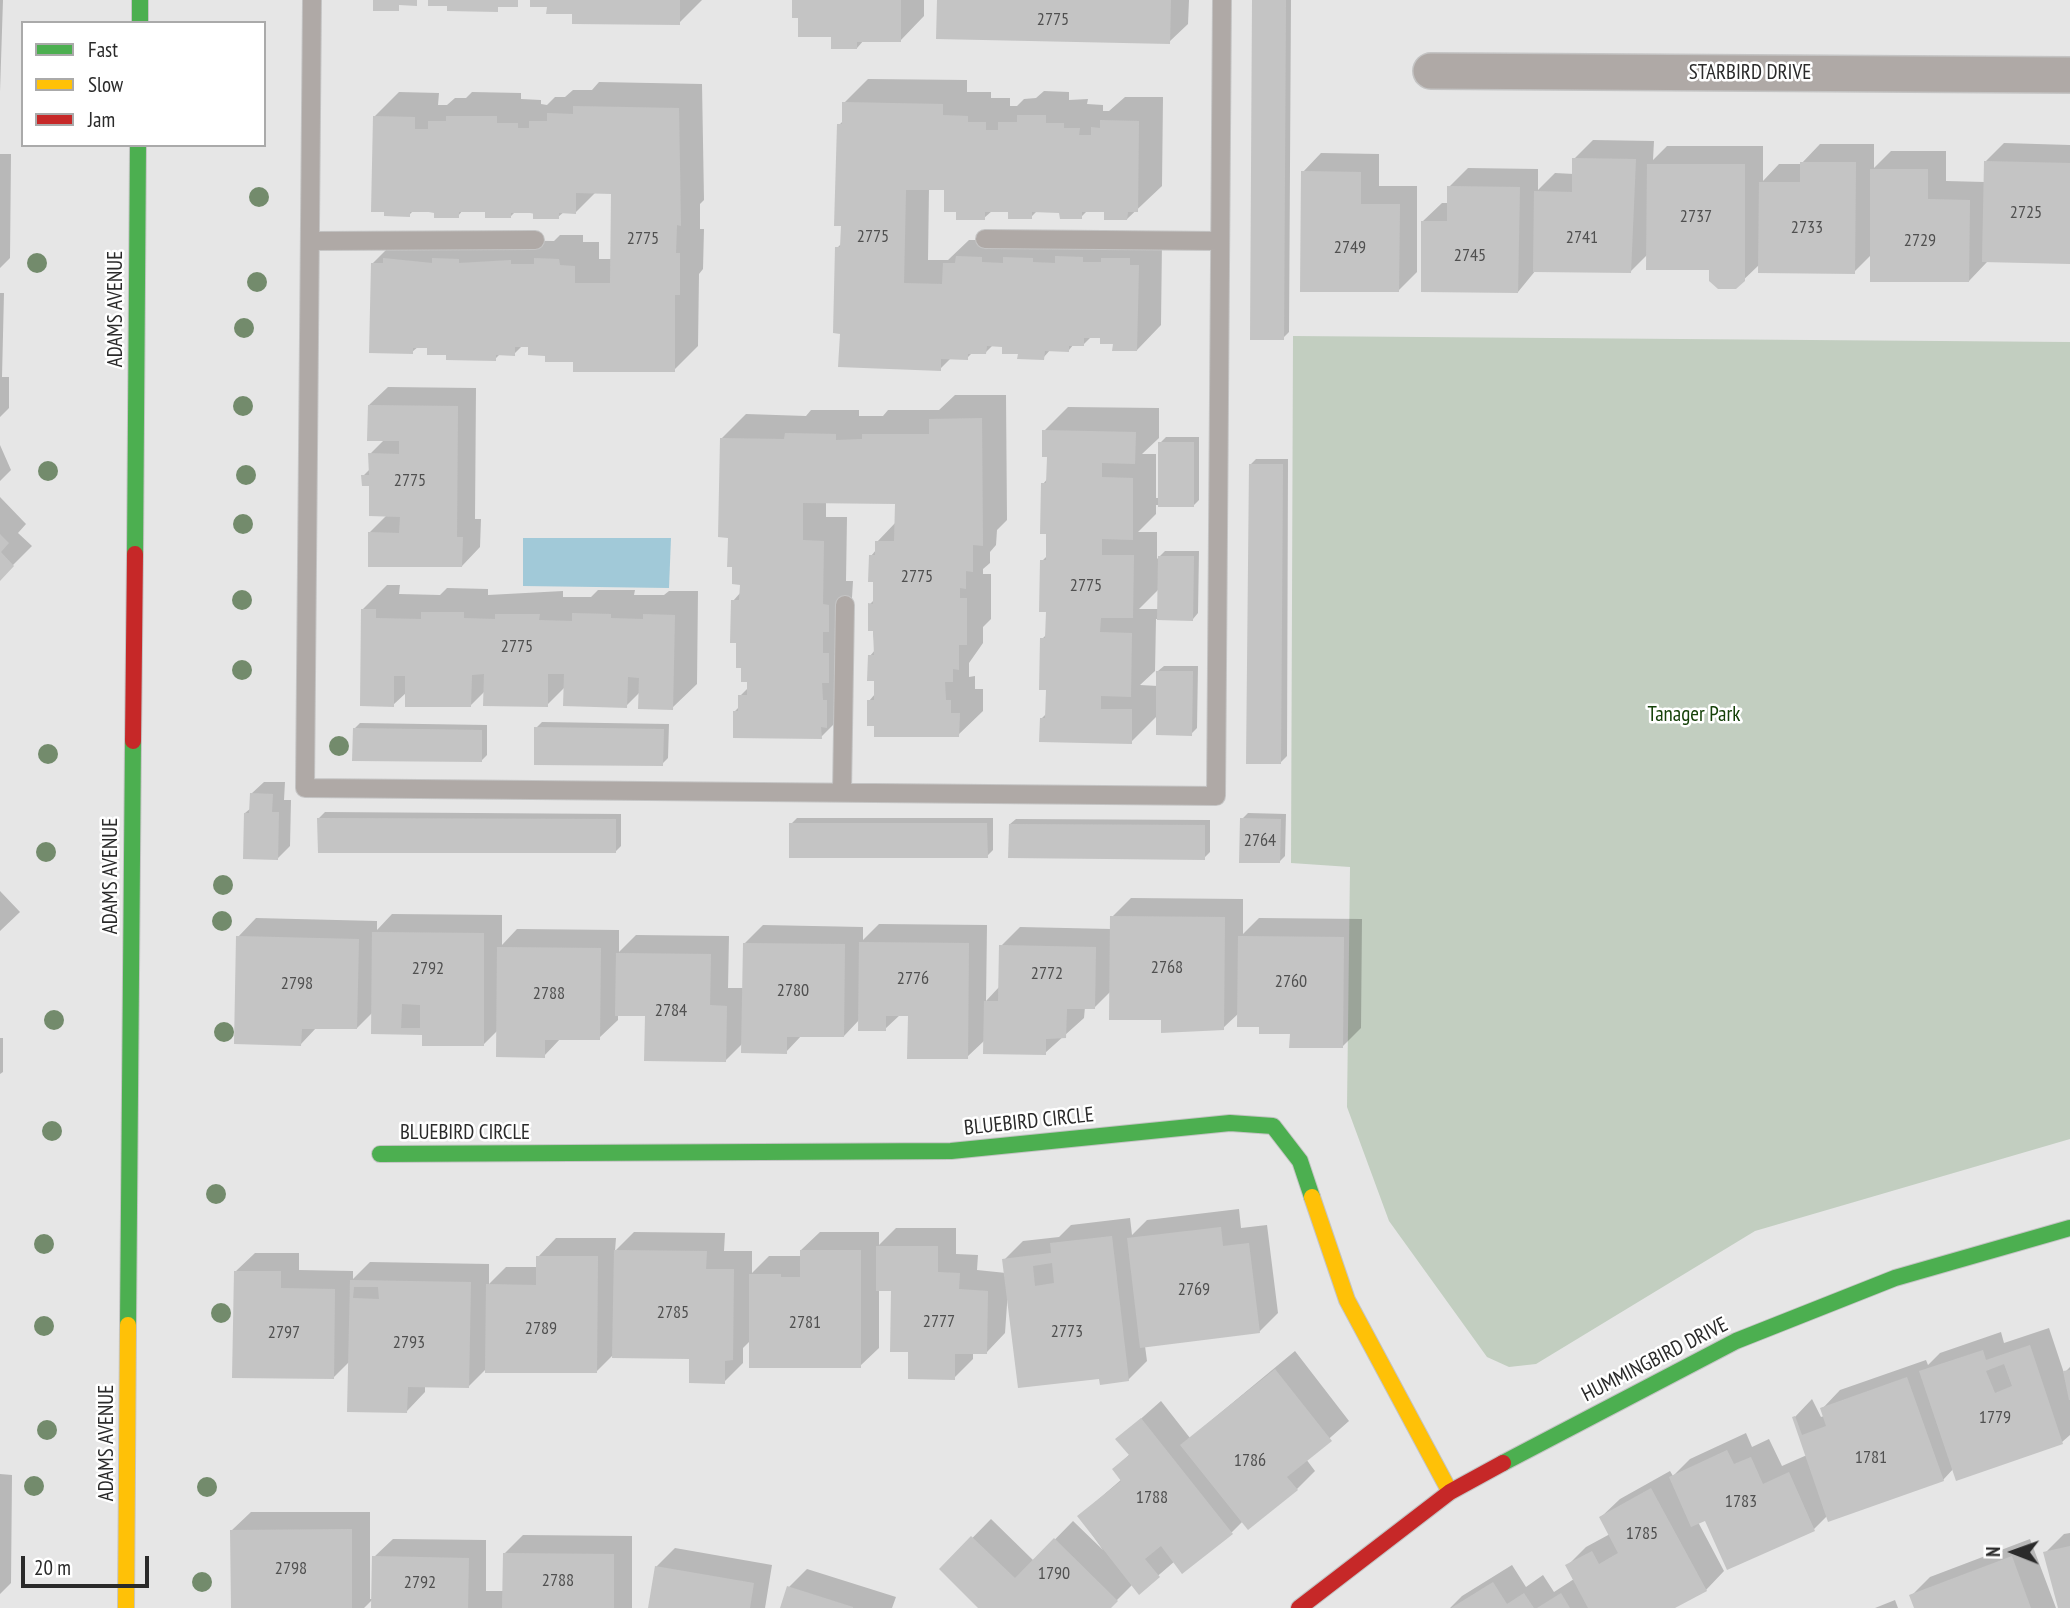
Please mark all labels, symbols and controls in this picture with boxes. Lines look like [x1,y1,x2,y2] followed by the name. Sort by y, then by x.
[1037,9,1069,31] house number: 2775
[21,21,266,147] legend
[88,36,118,63] text: Fast
[1689,60,1811,86] street label: STARBIRD DRIVE
[88,71,123,98] text: Slow
[88,106,115,133] text: Jam
[2010,202,2042,224] house number: 2725
[1680,206,1712,228] house number: 2737
[1791,217,1823,239] house number: 2733
[857,226,889,248] house number: 2775
[1566,227,1598,249] house number: 2741
[627,228,659,250] house number: 2775
[1904,230,1936,252] house number: 2729
[1334,237,1366,259] house number: 2749
[1454,245,1486,267] house number: 2745
[103,251,129,367] street label: ADAMS AVENUE
[394,470,426,492] house number: 2775
[901,566,933,588] house number: 2775
[1070,575,1102,597] house number: 2775
[501,636,533,658] house number: 2775
[1648,702,1740,728] park label: Tanager Park
[98,818,124,934] street label: ADAMS AVENUE
[1244,830,1276,852] house number: 2764
[1151,957,1183,979] house number: 2768
[412,958,444,980] house number: 2792
[1031,963,1063,985] house number: 2772
[897,968,929,990] house number: 2776
[1275,971,1307,993] house number: 2760
[281,973,313,995] house number: 2798
[777,980,809,1002] house number: 2780
[533,983,565,1005] house number: 2788
[655,1000,687,1022] house number: 2784
[963,1103,1095,1141] street label: BLUEBIRD CIRCLE
[400,1120,530,1146] street label: BLUEBIRD CIRCLE
[1178,1279,1210,1301] house number: 2769
[657,1302,689,1324] house number: 2785
[923,1311,955,1333] house number: 2777
[789,1312,821,1334] house number: 2781
[1578,1312,1732,1408] street label: HUMMINGBIRD DRIVE
[525,1318,557,1340] house number: 2789
[1051,1321,1083,1343] house number: 2773
[268,1322,300,1344] house number: 2797
[393,1332,425,1354] house number: 2793
[94,1385,120,1501] street label: ADAMS AVENUE
[1979,1407,2011,1429] house number: 1779
[1855,1447,1887,1469] house number: 1781
[1234,1450,1266,1472] house number: 1786
[1136,1487,1168,1509] house number: 1788
[1725,1491,1757,1513] house number: 1783
[1979,1517,2049,1587] north arrow
[1626,1523,1658,1545] house number: 1785
[24,1542,152,1586] scale bar
[1981,1546,2005,1557] text: N
[34,1554,71,1581] text: 20 m
[275,1558,307,1580] house number: 2798
[1038,1563,1070,1585] house number: 1790
[542,1570,574,1592] house number: 2788
[404,1572,436,1594] house number: 2792

